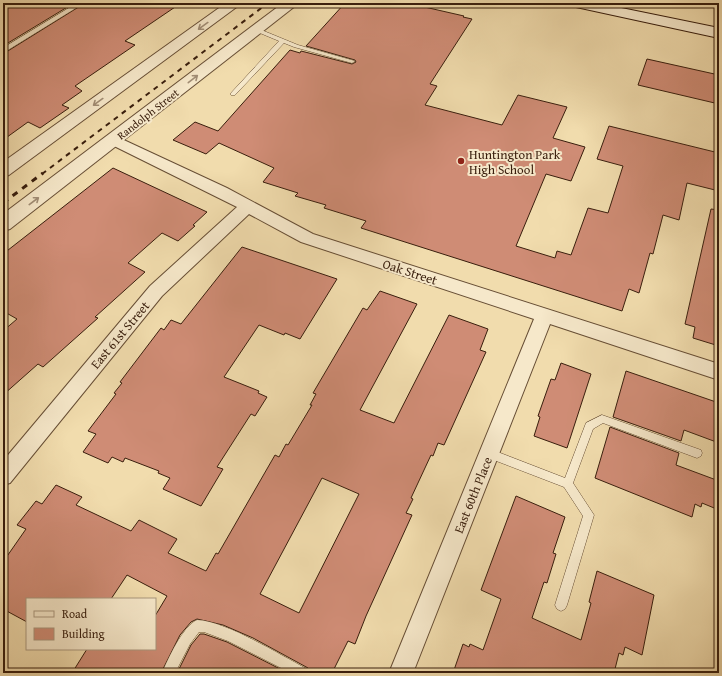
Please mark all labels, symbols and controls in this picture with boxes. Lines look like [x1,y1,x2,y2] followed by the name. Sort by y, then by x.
[198,22,209,30] one-way arrow
[187,75,198,83] one-way arrow
[114,85,182,143] street label: Randolph Street
[93,98,104,106] one-way arrow
[469,145,561,179] place label: Huntington Park High School
[456,156,466,166] marker: Huntington Park High School
[28,196,39,205] one-way arrow
[380,254,440,290] street label: Oak Street
[86,297,154,373] street label: East 61st Street
[449,454,497,536] street label: East 60th Place
[26,598,156,650] legend
[62,605,88,622] text: Road
[62,625,105,642] text: Building

